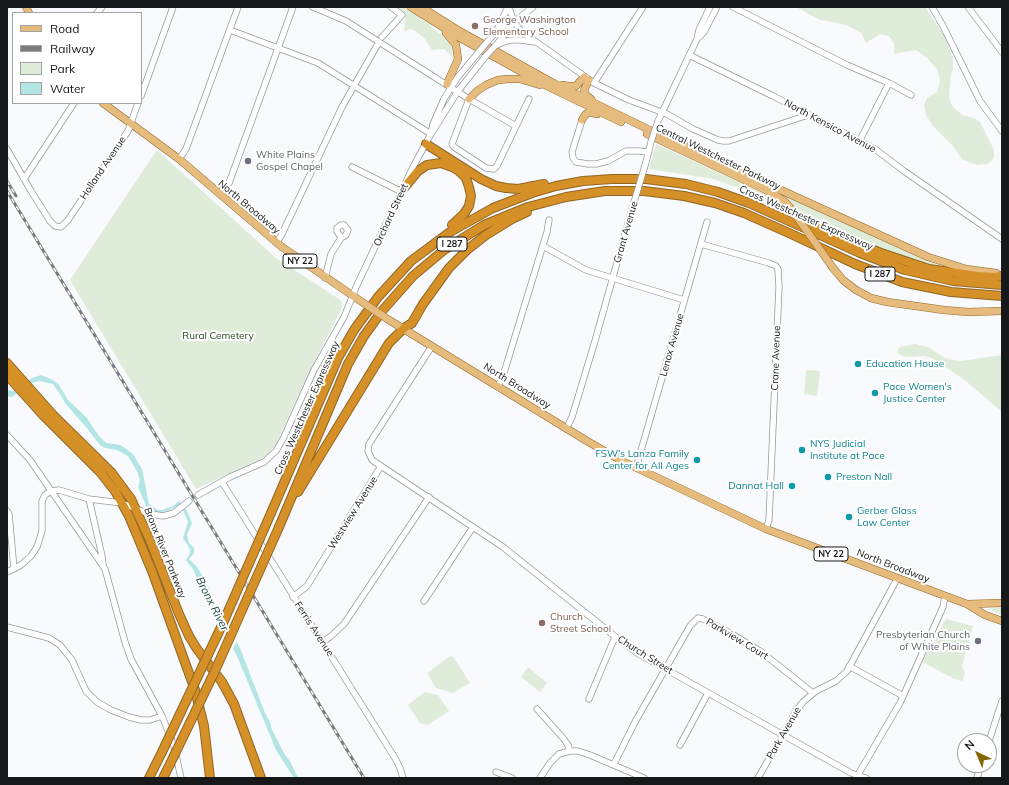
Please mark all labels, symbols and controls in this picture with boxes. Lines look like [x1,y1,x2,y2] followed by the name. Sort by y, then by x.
[12,12,142,104] legend
[483,14,576,38] place label: George Washington Elementary School
[50,21,79,36] text: Road
[470,21,480,31] marker: George Washington Elementary School
[50,41,95,56] text: Railway
[50,61,75,76] text: Park
[50,81,85,96] text: Water
[782,97,878,155] street label: North Kensico Avenue
[654,122,782,192] street label: Central Westchester Parkway
[77,134,129,202] street label: Holland Avenue
[256,149,323,172] place label: White Plains Gospel Chapel
[243,156,253,166] marker: White Plains Gospel Chapel
[216,178,282,236] street label: North Broadway
[371,182,411,248] street label: Orchard Street
[737,183,875,253] street label: Cross Westchester Expressway
[611,200,641,264] street label: Grant Avenue
[437,237,467,251] road number: I 287
[283,254,317,268] road number: NY 22
[865,267,895,281] road number: I 287
[657,312,687,378] street label: Lenox Avenue
[769,325,783,391] street label: Crane Avenue
[182,330,254,342] park label: Rural Cemetery
[272,339,342,477] street label: Cross Westchester Expressway
[866,358,944,370] place label: Education House
[853,359,863,369] marker: Education House
[481,361,553,411] street label: North Broadway
[883,381,952,404] place label: Pace Women's Justice Center
[870,388,880,398] marker: Pace Women's Justice Center
[810,438,885,462] place label: NYS Judicial Institute at Pace
[797,445,807,455] marker: NYS Judicial Institute at Pace
[595,448,689,472] place label: FSW’s Lanza Family Center for All Ages
[692,455,702,465] marker: FSW’s Lanza Family Center for All Ages
[836,471,892,483] place label: Preston Nall
[823,472,833,482] marker: Preston Nall
[326,474,380,552] street label: Westview Avenue
[728,480,784,492] place label: Dannat Hall
[787,481,797,491] marker: Dannat Hall
[857,505,917,528] place label: Gerber Glass Law Center
[141,506,189,600] street label: Bronx River Parkway
[844,512,854,522] marker: Gerber Glass Law Center
[814,547,848,561] road number: NY 22
[855,547,931,585] street label: North Broadway
[193,575,231,633] water label: Bronx River
[292,599,336,659] street label: Ferris Avenue
[550,611,611,634] place label: Church Street School
[704,616,770,662] street label: Parkview Court
[537,618,547,628] marker: Church Street School
[876,629,970,652] place label: Presbyterian Church of White Plains
[615,633,675,677] street label: Church Street
[973,636,983,646] marker: Presbyterian Church of White Plains
[764,705,804,761] street label: Park Avenue
[957,733,997,773] north arrow
[962,737,977,753] text: N

